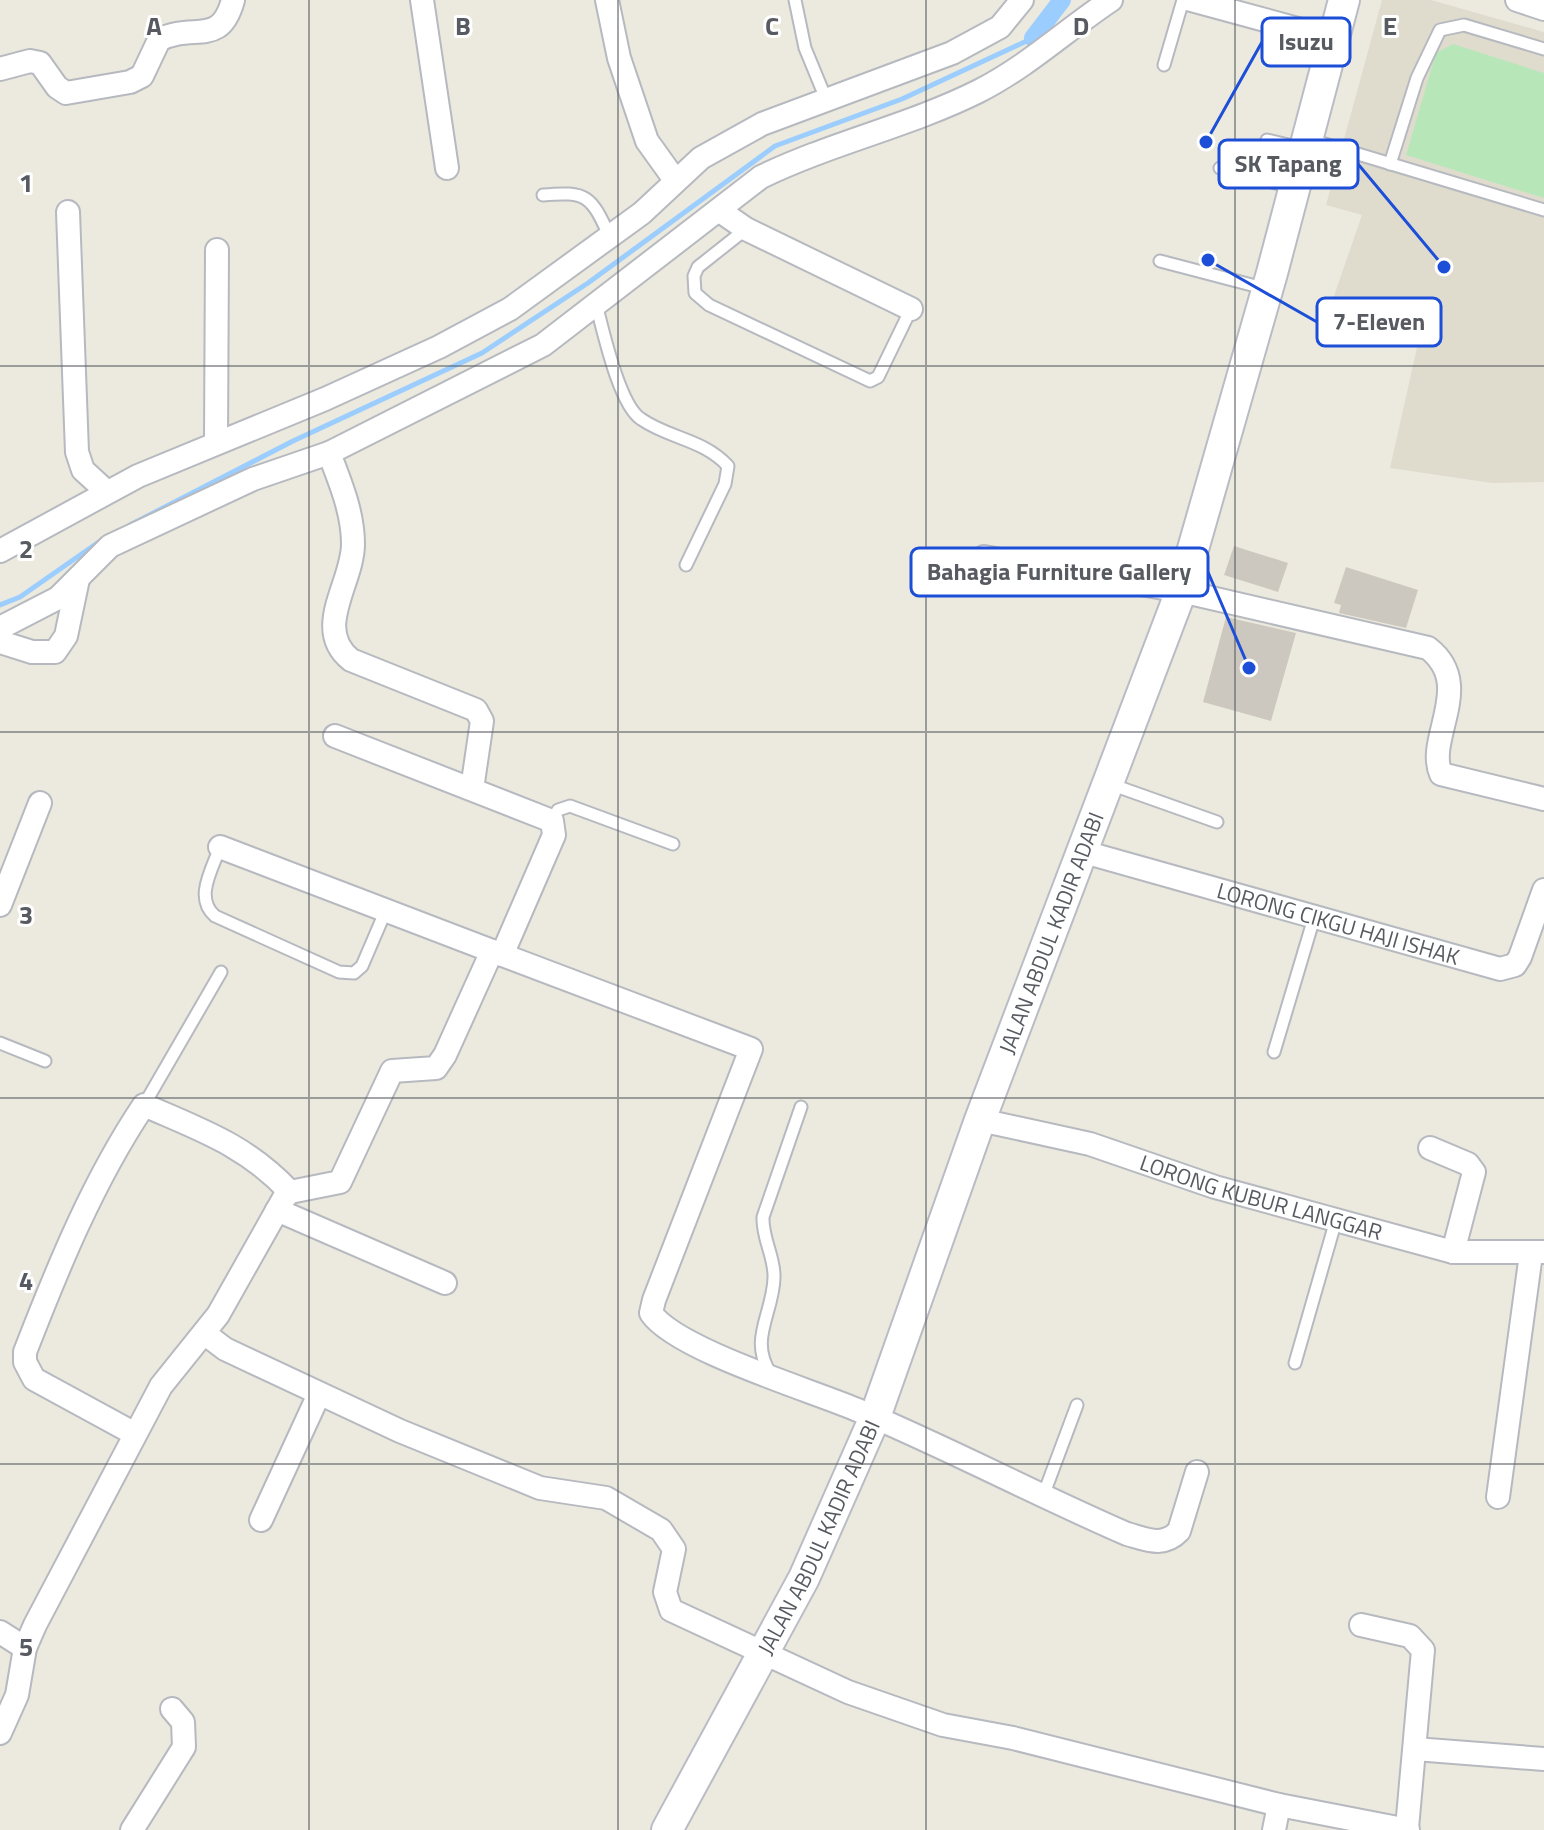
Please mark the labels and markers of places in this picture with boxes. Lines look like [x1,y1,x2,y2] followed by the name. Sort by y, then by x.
[1262,18,1350,66] callout: Isuzu
[1219,140,1358,188] callout: SK Tapang
[1317,298,1441,346] callout: 7-Eleven
[911,548,1208,596] callout: Bahagia Furniture Gallery

